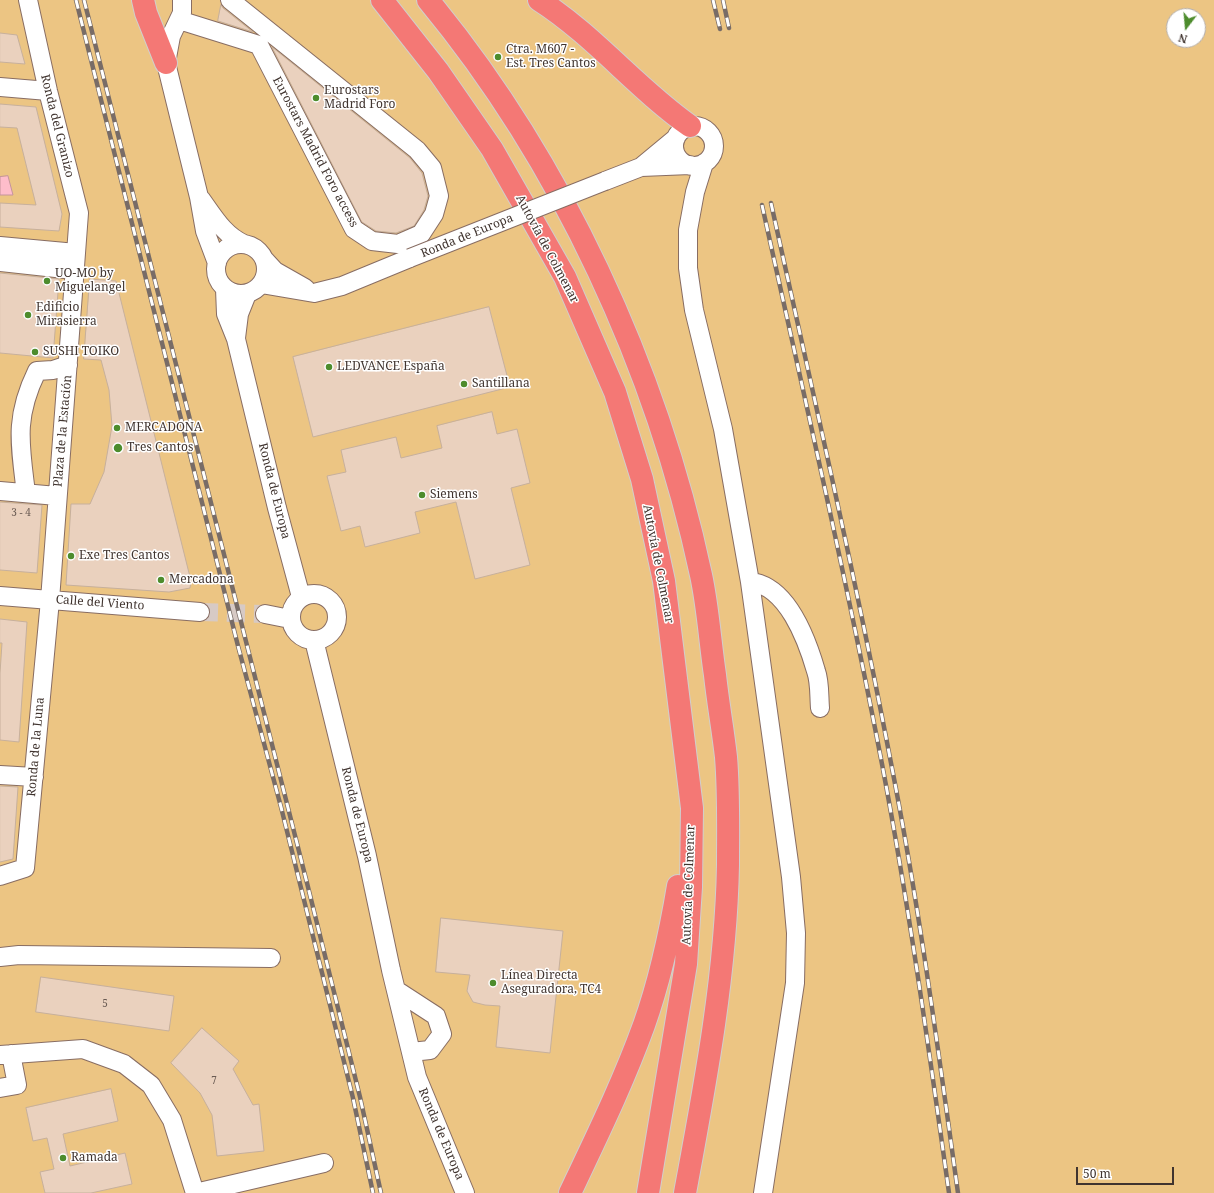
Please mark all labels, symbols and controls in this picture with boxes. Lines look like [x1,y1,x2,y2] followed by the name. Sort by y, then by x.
[1166,8,1206,48] north arrow
[1177,31,1189,47] text: N
[506,43,596,71] place label: Ctra. M607 - Est. Tres Cantos
[493,52,503,62] marker: Ctra. M607 - Est. Tres Cantos
[37,73,77,179] street label: Ronda del Granizo
[269,74,361,230] street label: Eurostars Madrid Foro access
[324,84,395,112] place label: Eurostars Madrid Foro
[311,93,321,103] marker: Eurostars Madrid Foro
[512,192,582,306] street label: Autovía de Colmenar
[419,211,515,261] street label: Ronda de Europa
[55,267,125,295] place label: UO-MO by Miguelangel
[42,276,52,286] marker: UO-MO by Miguelangel
[36,301,97,329] place label: Edificio Mirasierra
[23,310,33,320] marker: Edificio Mirasierra
[43,345,119,359] place label: SUSHI TOIKO
[30,347,40,357] marker: SUSHI TOIKO
[337,360,445,374] place label: LEDVANCE España
[324,362,334,372] marker: LEDVANCE España
[51,374,75,488] street label: Plaza de la Estación
[472,377,530,391] place label: Santillana
[459,379,469,389] marker: Santillana
[125,421,202,435] place label: MERCADONA
[112,423,122,433] marker: MERCADONA
[127,441,193,455] place label: Tres Cantos
[255,441,293,541] street label: Ronda de Europa
[112,442,124,454] marker: Tres Cantos
[430,488,478,502] place label: Siemens
[417,490,427,500] marker: Siemens
[639,503,677,625] street label: Autovía de Colmenar
[11,507,31,519] house number: 3 - 4
[79,549,169,563] place label: Exe Tres Cantos
[66,551,76,561] marker: Exe Tres Cantos
[169,573,234,587] place label: Mercadona
[156,575,166,585] marker: Mercadona
[55,593,145,613] street label: Calle del Viento
[24,697,48,797] street label: Ronda de la Luna
[338,765,376,865] street label: Ronda de Europa
[680,825,698,945] street label: Autovía de Colmenar
[501,969,601,997] place label: Línea Directa Aseguradora, TC4
[488,978,498,988] marker: Línea Directa Aseguradora, TC4
[102,998,108,1010] house number: 5
[211,1075,217,1087] house number: 7
[415,1086,467,1182] street label: Ronda de Europa
[71,1151,118,1165] place label: Ramada
[58,1153,68,1163] marker: Ramada
[1078,1159,1176,1185] scale bar
[1083,1165,1111,1182] text: 50 m

